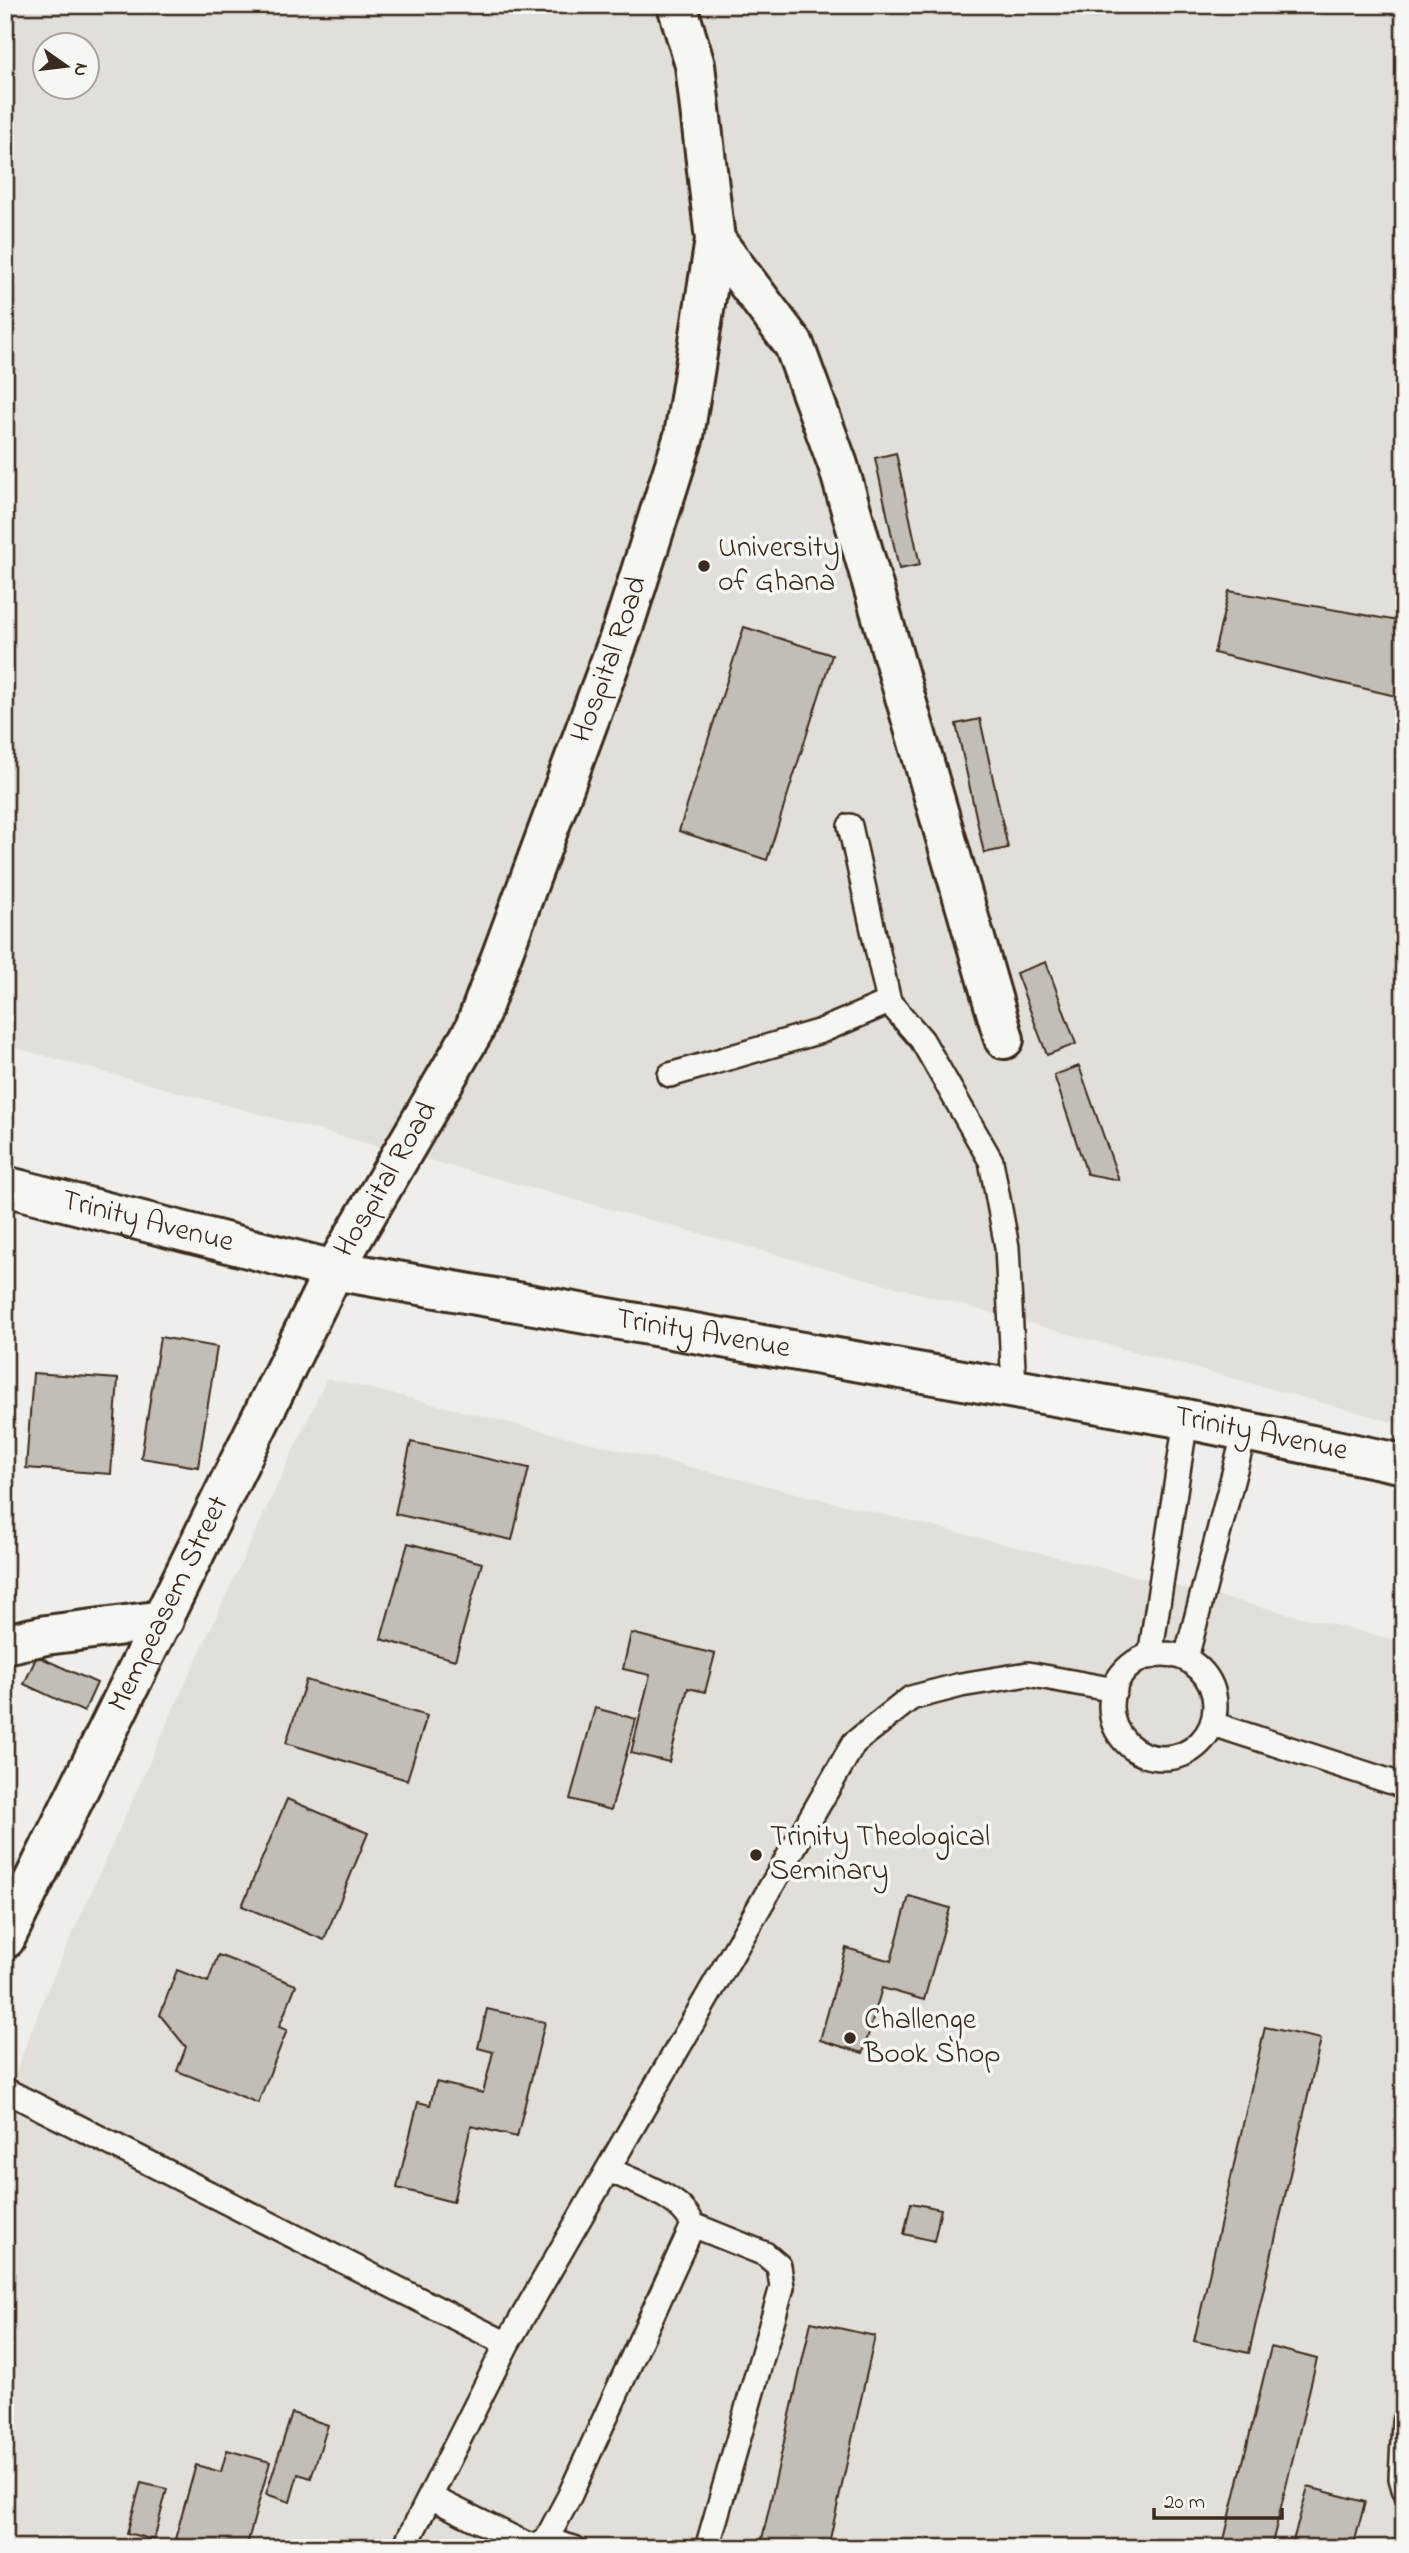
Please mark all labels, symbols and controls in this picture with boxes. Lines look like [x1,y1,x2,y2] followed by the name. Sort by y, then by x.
[32,32,102,102] north arrow
[65,60,95,79] text: N
[718,527,840,605] place label: University of Ghana
[696,558,712,574] marker: University of Ghana
[560,571,660,749] street label: Hospital Road
[324,1093,450,1266] street label: Hospital Road
[57,1179,239,1266] street label: Trinity Avenue
[612,1298,794,1371] street label: Trinity Avenue
[1171,1395,1352,1474] street label: Trinity Avenue
[98,1489,241,1720] street label: Mempeasem Street
[770,1816,990,1894] place label: Trinity Theological Seminary
[748,1847,764,1863] marker: Trinity Theological Seminary
[863,1999,1001,2077] place label: Challenge Book Shop
[842,2030,858,2046] marker: Challenge Book Shop
[1154,2476,1281,2520] scale bar
[1164,2488,1205,2518] text: 20 m

